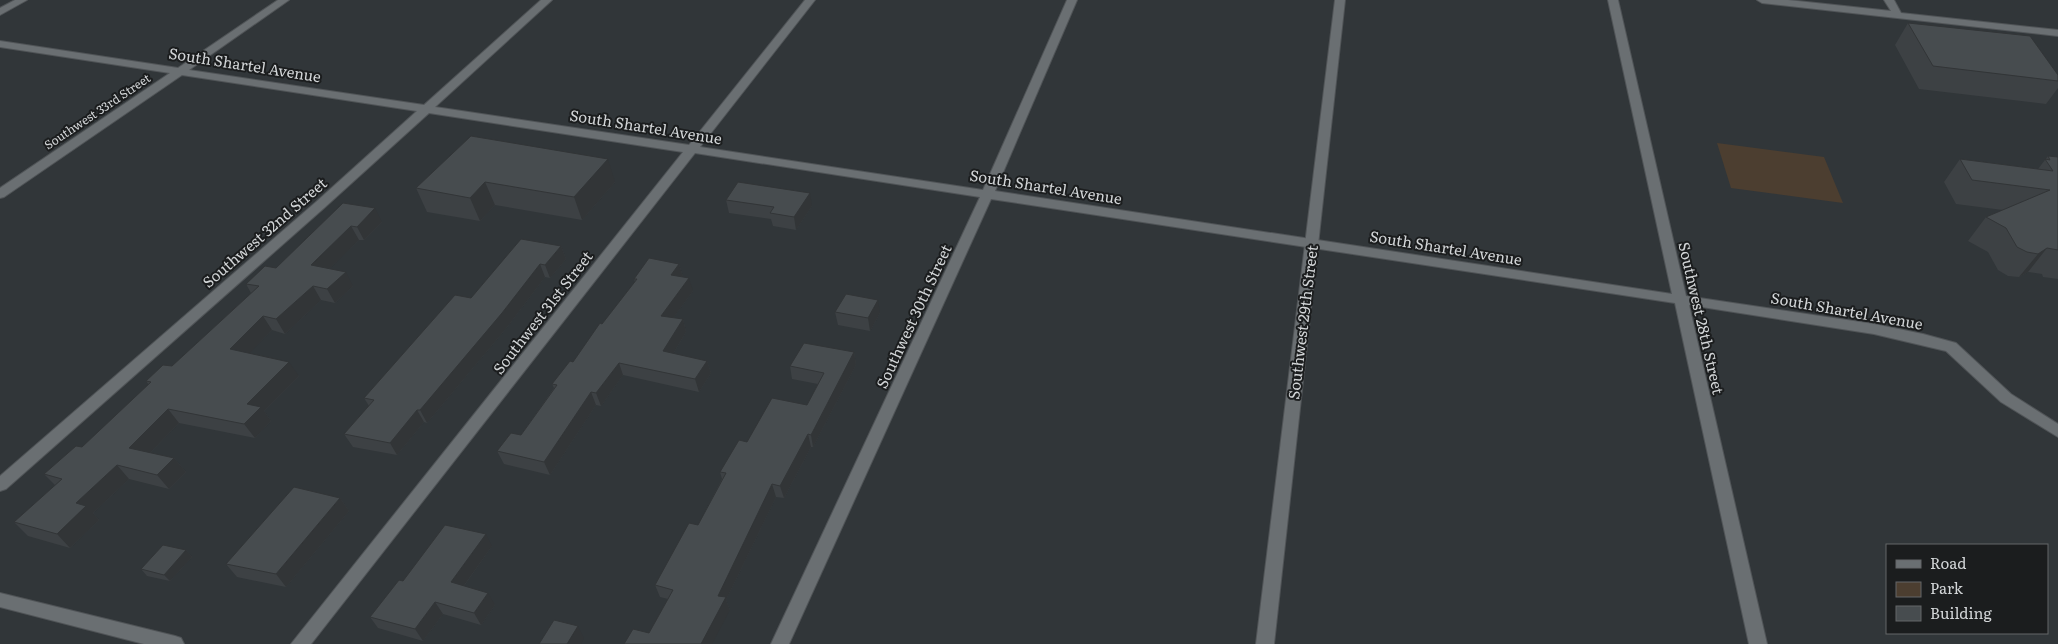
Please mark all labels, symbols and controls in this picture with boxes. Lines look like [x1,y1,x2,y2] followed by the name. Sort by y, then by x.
[167,41,323,87] street label: South Shartel Avenue
[40,69,154,153] street label: Southwest 33rd Street
[568,103,724,149] street label: South Shartel Avenue
[968,163,1124,209] street label: South Shartel Avenue
[197,171,331,293] street label: Southwest 32nd Street
[1368,224,1524,270] street label: South Shartel Avenue
[1673,239,1731,397] street label: Southwest 28th Street
[869,240,957,392] street label: Southwest 30th Street
[1281,243,1323,401] street label: Southwest 29th Street
[486,245,598,379] street label: Southwest 31st Street
[1769,285,1925,335] street label: South Shartel Avenue
[1886,544,2048,634] legend
[1930,551,1966,574] text: Road
[1930,576,1964,599] text: Park
[1930,601,1992,624] text: Building

